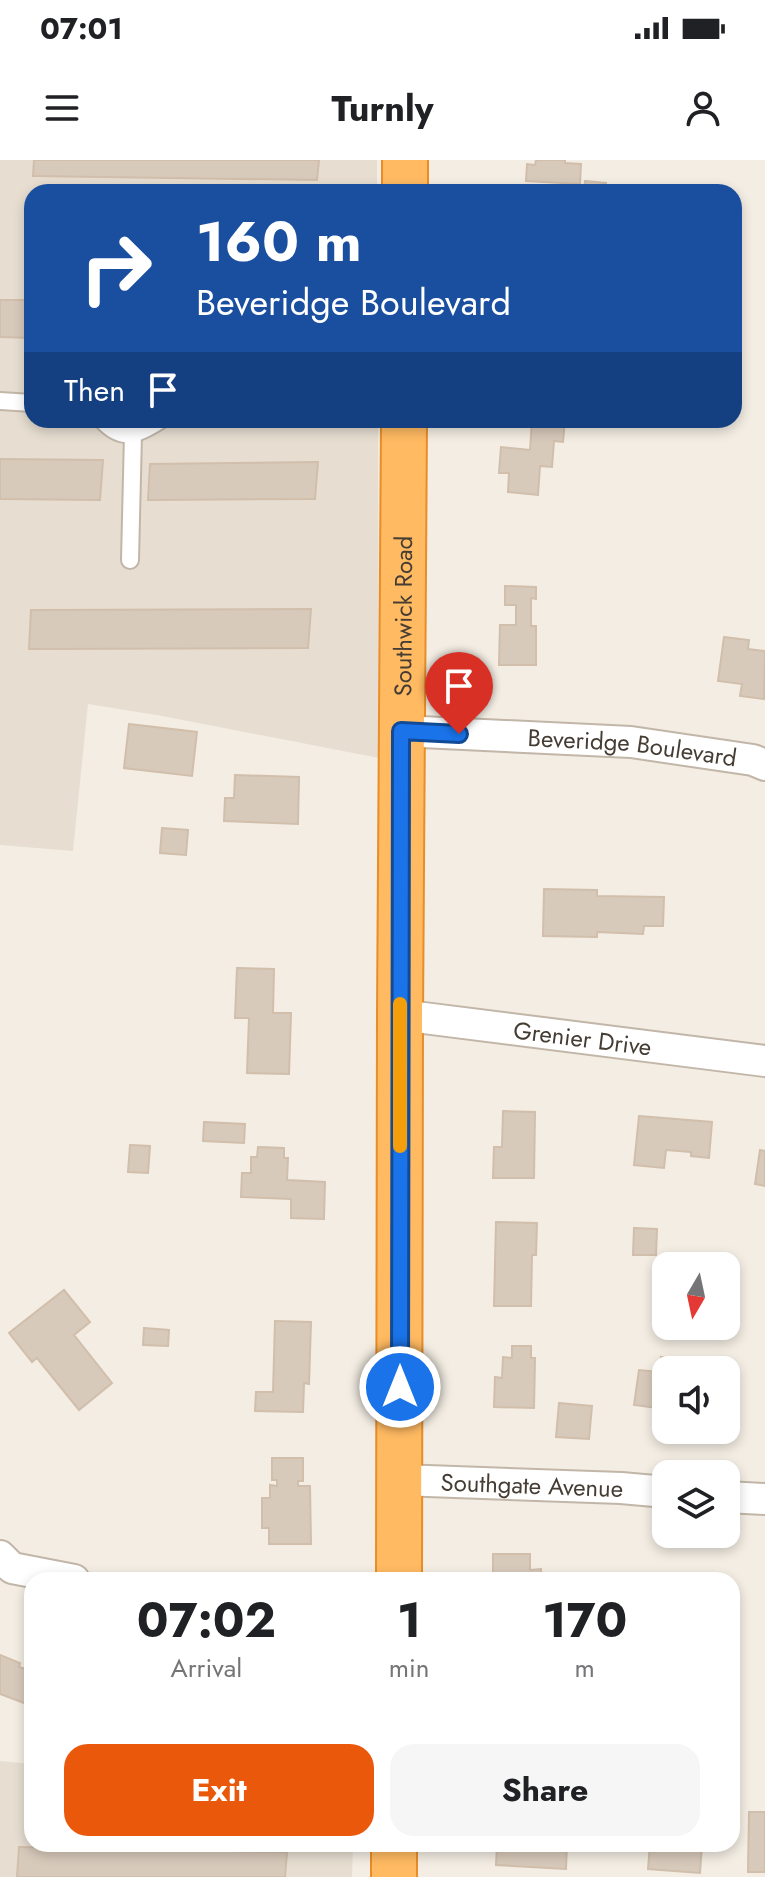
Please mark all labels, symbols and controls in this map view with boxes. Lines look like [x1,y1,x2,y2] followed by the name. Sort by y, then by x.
[40,7,123,50] text: 07:01
[332,82,434,134] text: Turnly
[40,86,84,130] icon: menu
[681,86,725,130] icon: person
[196,201,362,282] text: 160 m
[64,216,168,320] icon: right
[196,276,511,328] text: Beveridge Boulevard
[141,368,185,412] icon: arrive
[64,369,125,412] text: Then
[385,536,421,697] street label: Southwick Road
[425,652,493,734] pin
[437,664,481,708] icon: arrive
[527,720,739,775] street label: Beveridge Boulevard
[511,1012,654,1064] street label: Grenier Drive
[652,1252,740,1340] north arrow
[652,1252,740,1548] map controls
[358,1345,442,1429] position arrow
[652,1356,740,1444] button: sound
[652,1460,740,1548] button: layers
[440,1464,624,1506] street label: Southgate Avenue
[137,1586,276,1655] text: 07:02
[397,1586,421,1655] text: 1
[542,1586,627,1655] text: 170
[171,1649,242,1687] text: Arrival
[389,1649,430,1687] text: min
[575,1649,595,1687] text: m
[64,1744,374,1836] button: Exit
[390,1744,700,1836] button: Share

